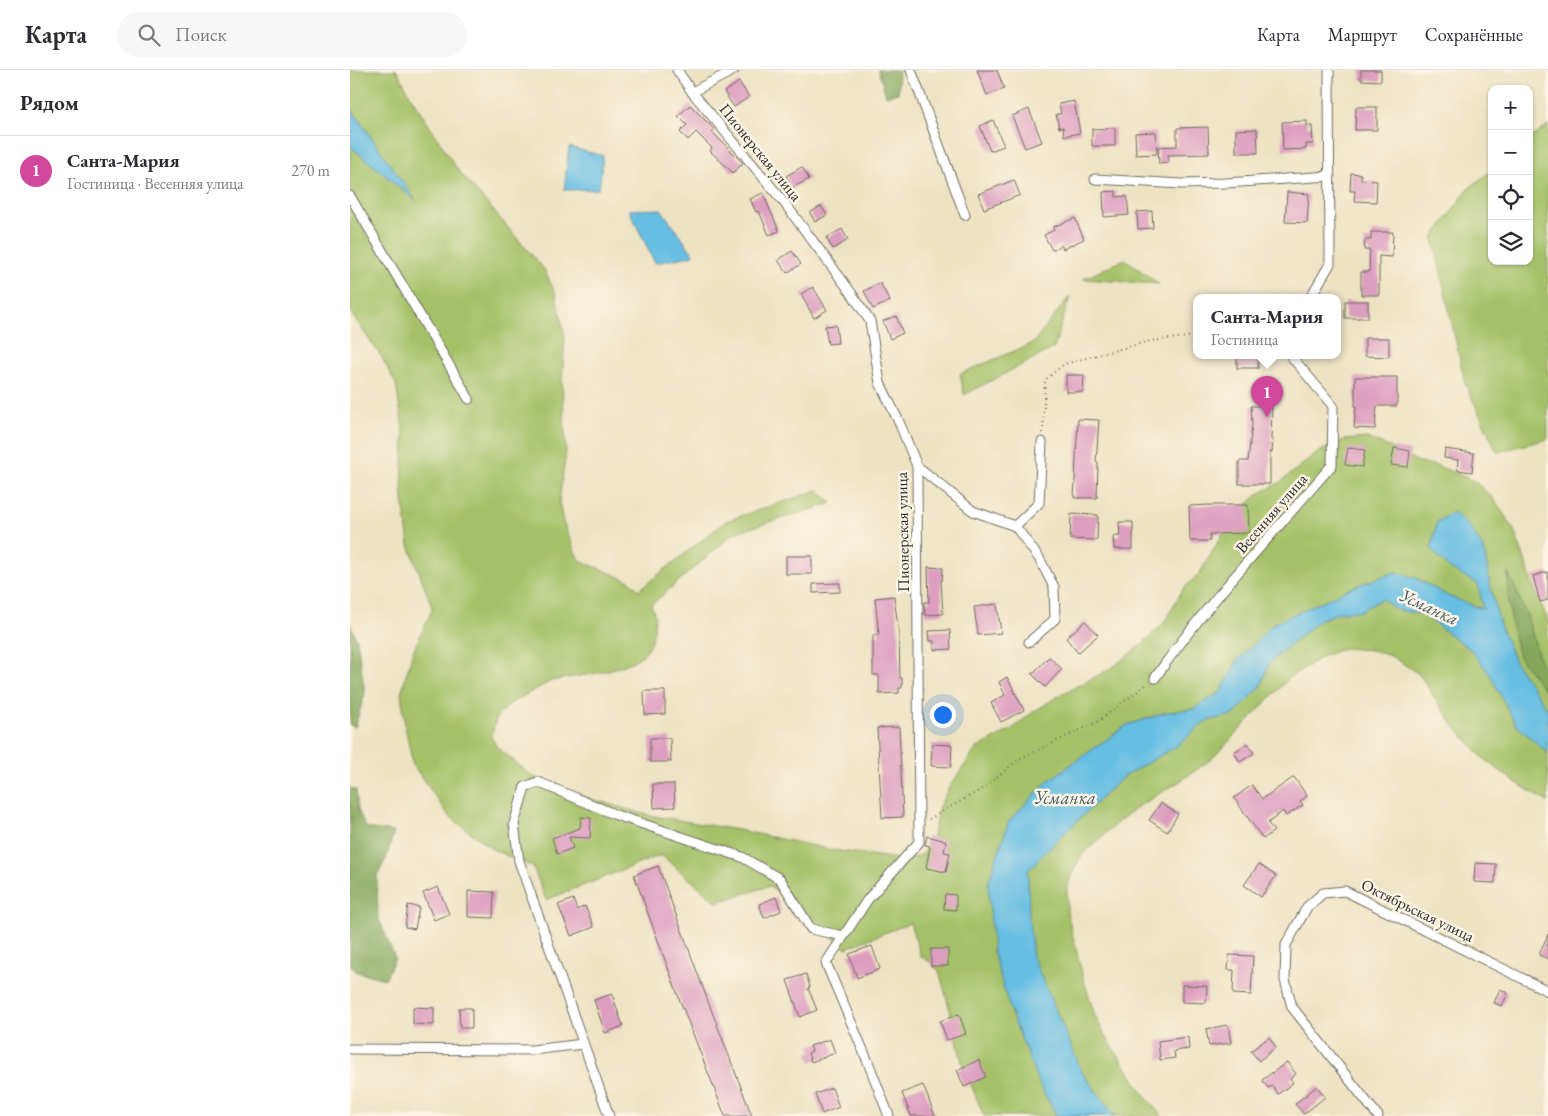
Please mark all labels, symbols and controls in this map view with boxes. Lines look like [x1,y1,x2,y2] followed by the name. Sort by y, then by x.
[117,12,467,57] search box
[25,19,87,50] text: Карта
[135,21,163,49] icon: search
[175,22,227,47] text: Поиск
[1257,23,1300,46] text: Карта
[1328,23,1397,46] text: Маршрут
[1425,23,1523,46] text: Сохранённые
[1488,85,1533,265] map controls
[1488,85,1533,130] button: +
[20,89,79,116] text: Рядом
[715,99,807,206] street label: Пионерская улица
[1488,130,1533,175] button: −
[67,148,180,173] text: Санта-Мария
[32,160,40,181] text: 1
[291,160,330,181] text: 270 m
[67,173,244,194] text: Гостиница · Весенняя улица
[1488,175,1533,220] button: locate
[1488,220,1533,265] button: layers
[1193,294,1341,359] popup
[1211,304,1323,329] text: Санта-Мария
[1211,329,1278,350] text: Гостиница
[1251,376,1283,417] pin: 1
[1231,468,1312,558] street label: Весенняя улица
[891,471,914,592] street label: Пионерская улица
[1396,583,1462,630] water label: Усманка
[930,702,956,728] your location
[1034,786,1096,809] water label: Усманка
[1358,874,1478,947] street label: Октябрьская улица

